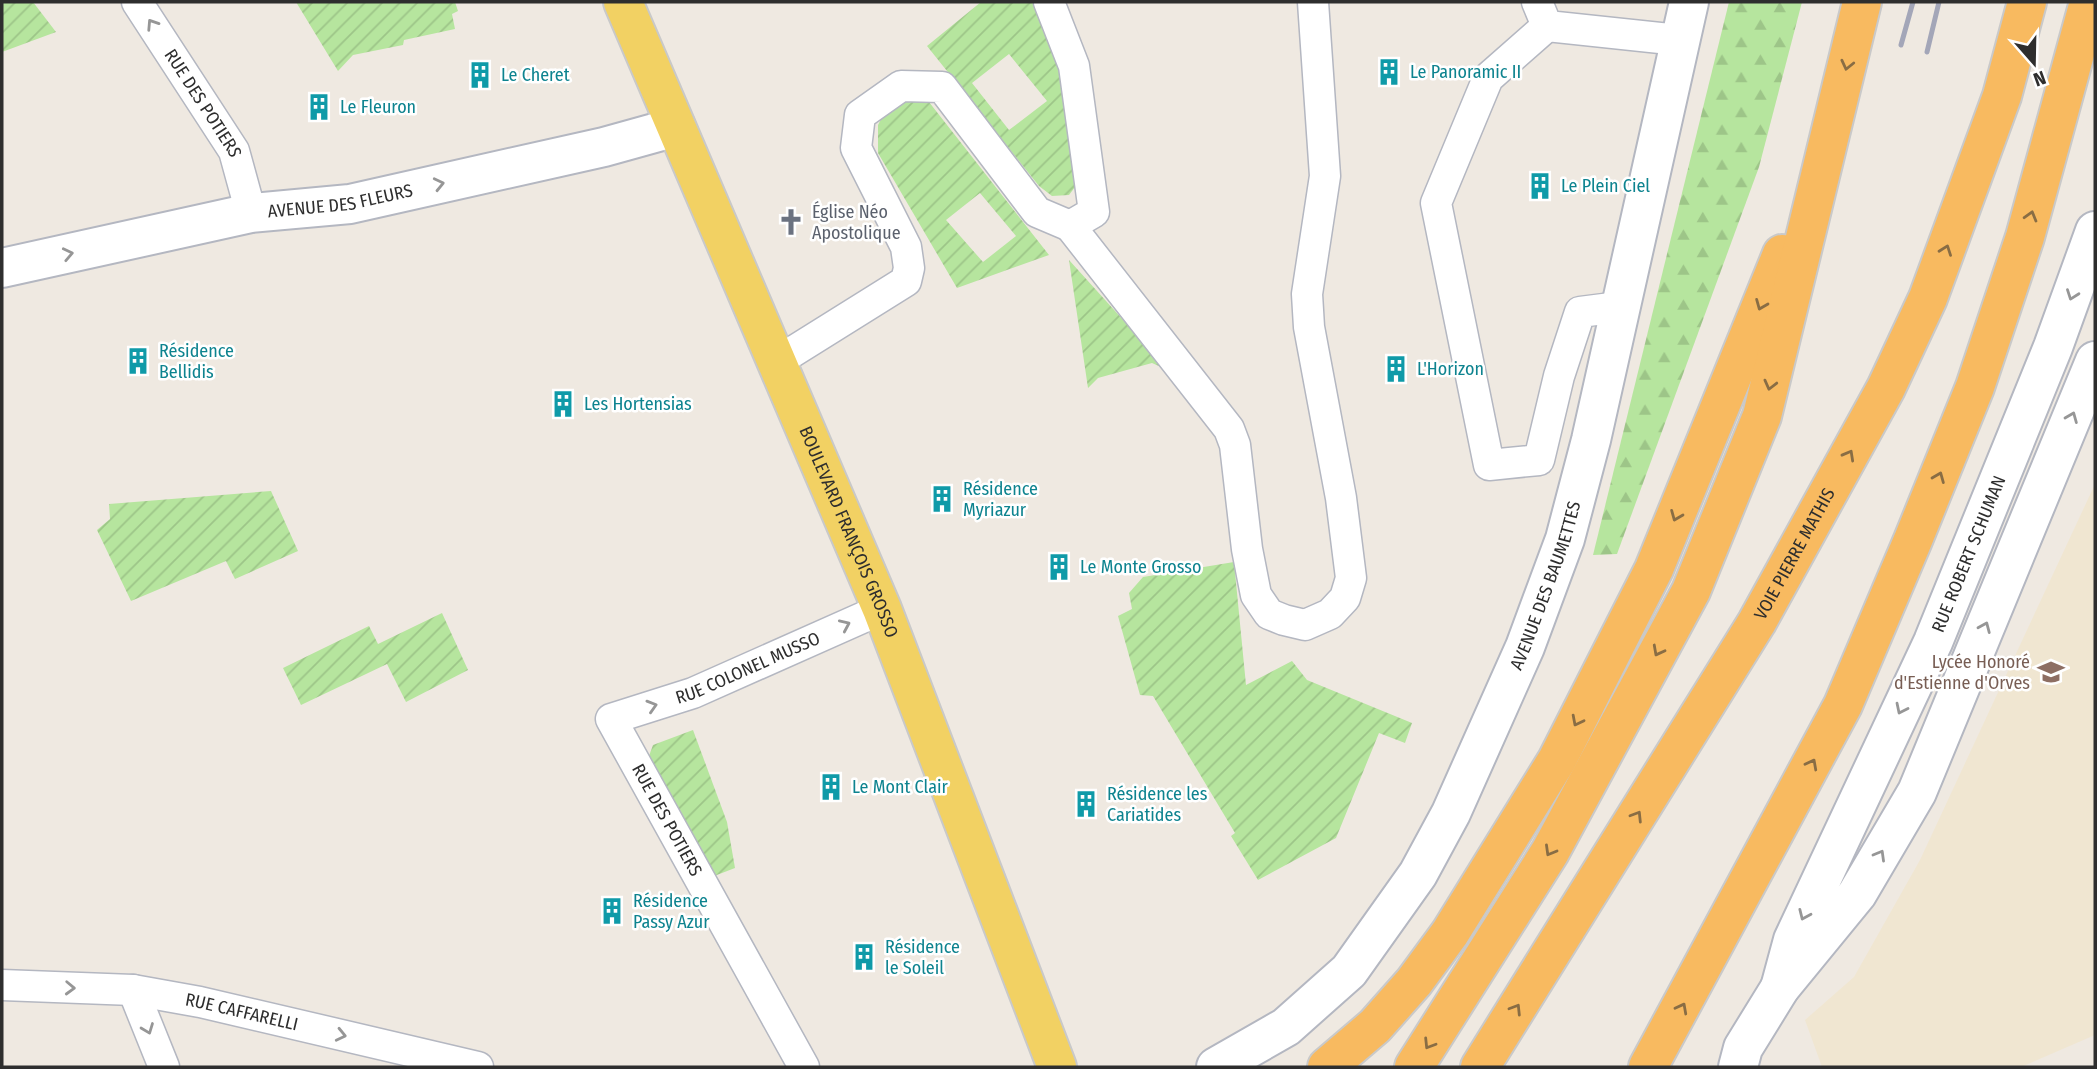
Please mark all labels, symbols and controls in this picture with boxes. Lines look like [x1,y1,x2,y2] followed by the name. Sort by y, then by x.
[147,19,160,32] one-way arrow
[1999,28,2069,98] north arrow
[160,45,246,160] street label: RUE DES POTIERS
[1374,57,1404,87] building icon: Le Panoramic II
[1841,59,1855,71] one-way arrow
[465,60,495,90] building icon: Le Cheret
[1410,61,1521,83] place label: Le Panoramic II
[501,64,570,86] place label: Le Cheret
[2030,66,2049,91] text: N
[304,92,334,122] building icon: Le Fleuron
[340,96,416,118] place label: Le Fleuron
[1525,171,1555,201] building icon: Le Plein Ciel
[1561,175,1650,197] place label: Le Plein Ciel
[433,178,445,192] one-way arrow
[267,179,415,222] street label: AVENUE DES FLEURS
[812,200,901,244] place label: Église Néo Apostolique
[776,207,806,237] church icon: Église Néo Apostolique
[2023,210,2037,222] one-way arrow
[1937,244,1951,256] one-way arrow
[62,247,74,262] one-way arrow
[2066,288,2080,300] one-way arrow
[1755,298,1769,311] one-way arrow
[159,340,234,383] place label: Résidence Bellidis
[123,346,153,376] building icon: Résidence Bellidis
[1381,354,1411,384] building icon: L'Horizon
[1417,358,1484,380] place label: L'Horizon
[1764,379,1778,391] one-way arrow
[548,389,578,419] building icon: Les Hortensias
[584,393,692,415] place label: Les Hortensias
[2064,412,2078,424] one-way arrow
[794,423,903,641] street label: BOULEVARD FRANÇOIS GROSSO
[1841,450,1854,463] one-way arrow
[1930,471,1944,483] one-way arrow
[1927,472,2010,636] street label: RUE ROBERT SCHUMAN
[963,478,1038,521] place label: Résidence Myriazur
[927,484,957,514] building icon: Résidence Myriazur
[1749,484,1840,624] street label: VOIE PIERRE MATHIS
[1505,499,1585,673] street label: AVENUE DES BAUMETTES
[1670,510,1684,522] one-way arrow
[1044,552,1074,582] building icon: Le Monte Grosso
[1080,556,1201,578] place label: Le Monte Grosso
[838,619,850,633] one-way arrow
[1977,622,1991,634] one-way arrow
[673,627,823,709] street label: RUE COLONEL MUSSO
[1653,644,1666,656] one-way arrow
[1894,651,2030,694] place label: Lycée Honoré d'Estienne d'Orves
[2036,657,2066,687] school or university icon: Lycée Honoré d'Estienne d'Orves
[646,699,658,714] one-way arrow
[1895,702,1909,714] one-way arrow
[1572,714,1586,726] one-way arrow
[1804,759,1817,771] one-way arrow
[627,760,707,880] street label: RUE DES POTIERS
[816,772,846,802] building icon: Le Mont Clair
[852,776,949,798] place label: Le Mont Clair
[1107,783,1208,826] place label: Résidence les Cariatides
[1071,789,1101,819] building icon: Résidence les Cariatides
[1628,811,1641,824] one-way arrow
[1545,844,1558,856] one-way arrow
[1871,850,1884,863] one-way arrow
[633,890,710,933] place label: Résidence Passy Azur
[597,896,627,926] building icon: Résidence Passy Azur
[1798,907,1812,920] one-way arrow
[885,936,960,979] place label: Résidence le Soleil
[849,942,879,972] building icon: Résidence le Soleil
[65,980,76,995] one-way arrow
[184,989,300,1036] street label: RUE CAFFARELLI
[1674,1003,1687,1015] one-way arrow
[1508,1004,1521,1017] one-way arrow
[139,1022,153,1034] one-way arrow
[335,1027,347,1042] one-way arrow
[1425,1036,1438,1049] one-way arrow

